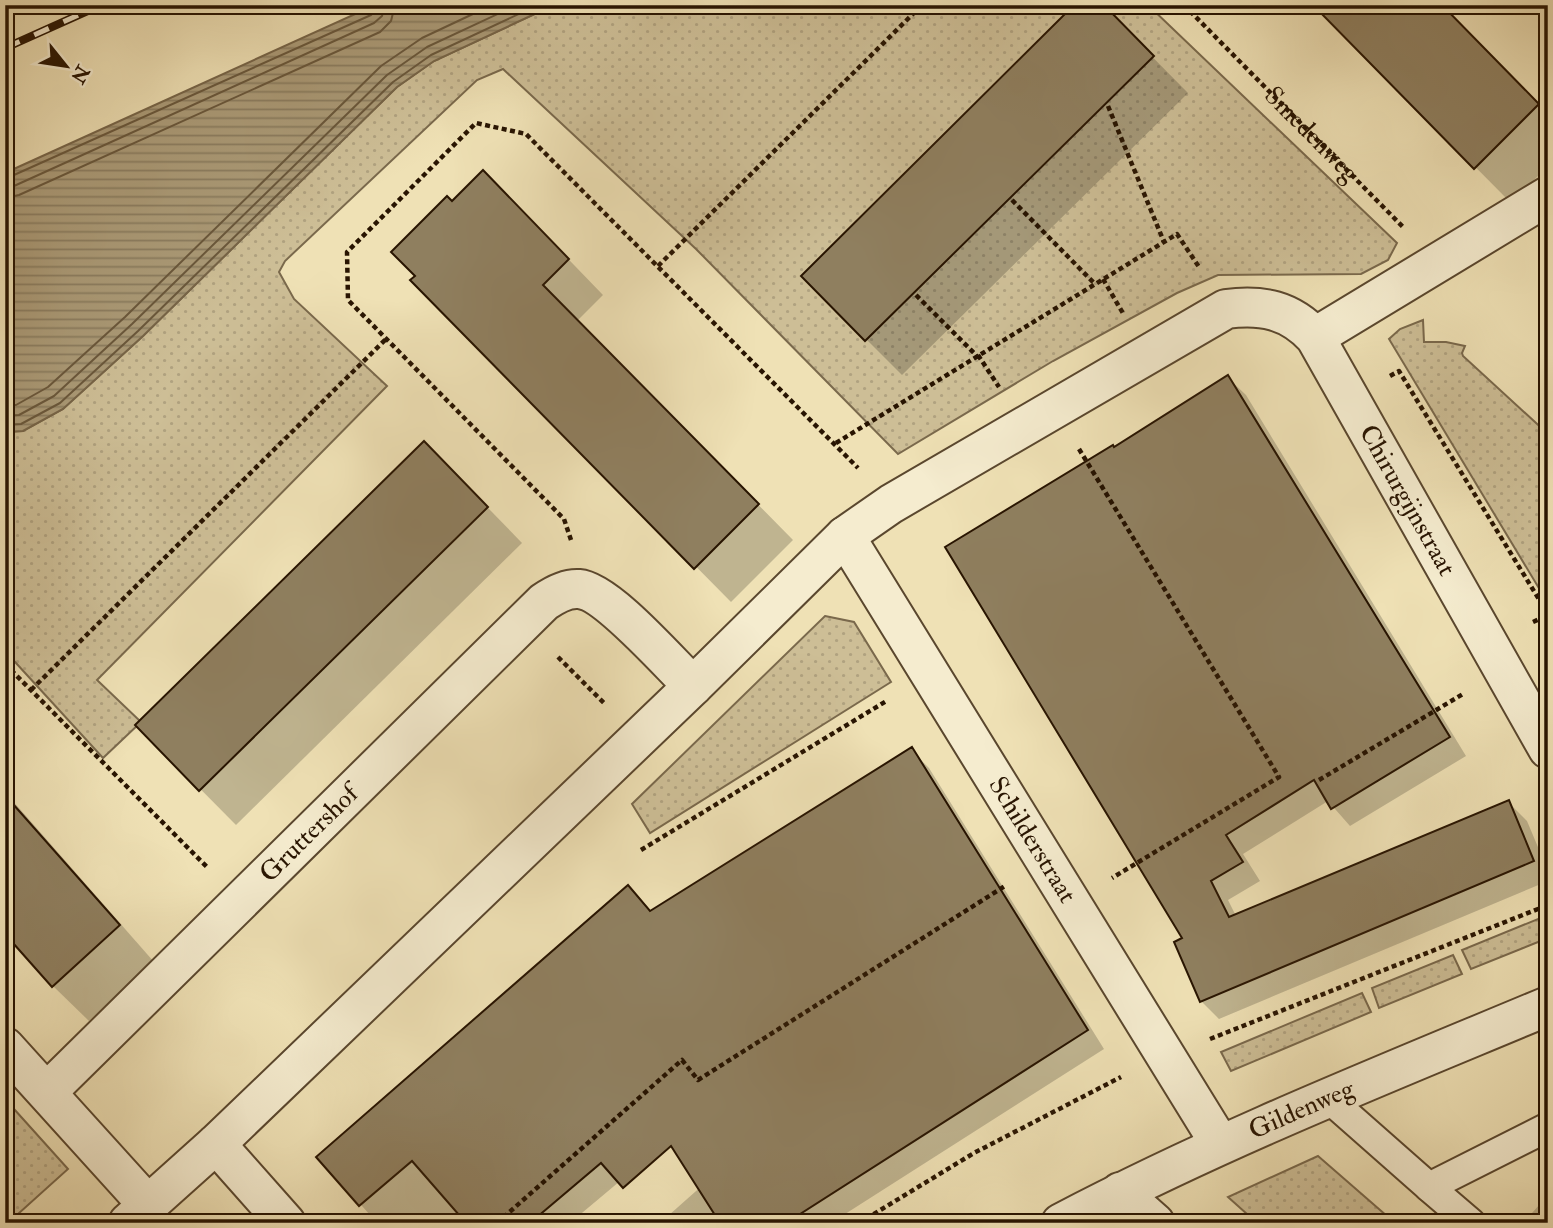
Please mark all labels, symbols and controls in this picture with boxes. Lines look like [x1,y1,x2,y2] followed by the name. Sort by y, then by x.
[32,32,102,102] north arrow
[65,60,95,88] text: N
[1258,80,1367,190] street label: Smedenweg
[1352,419,1463,581] street label: Chirurgijnstraat
[981,771,1083,909] street label: Schilderstraat
[253,776,368,889] street label: Gruttershof
[1244,1072,1360,1146] street label: Gildenweg

